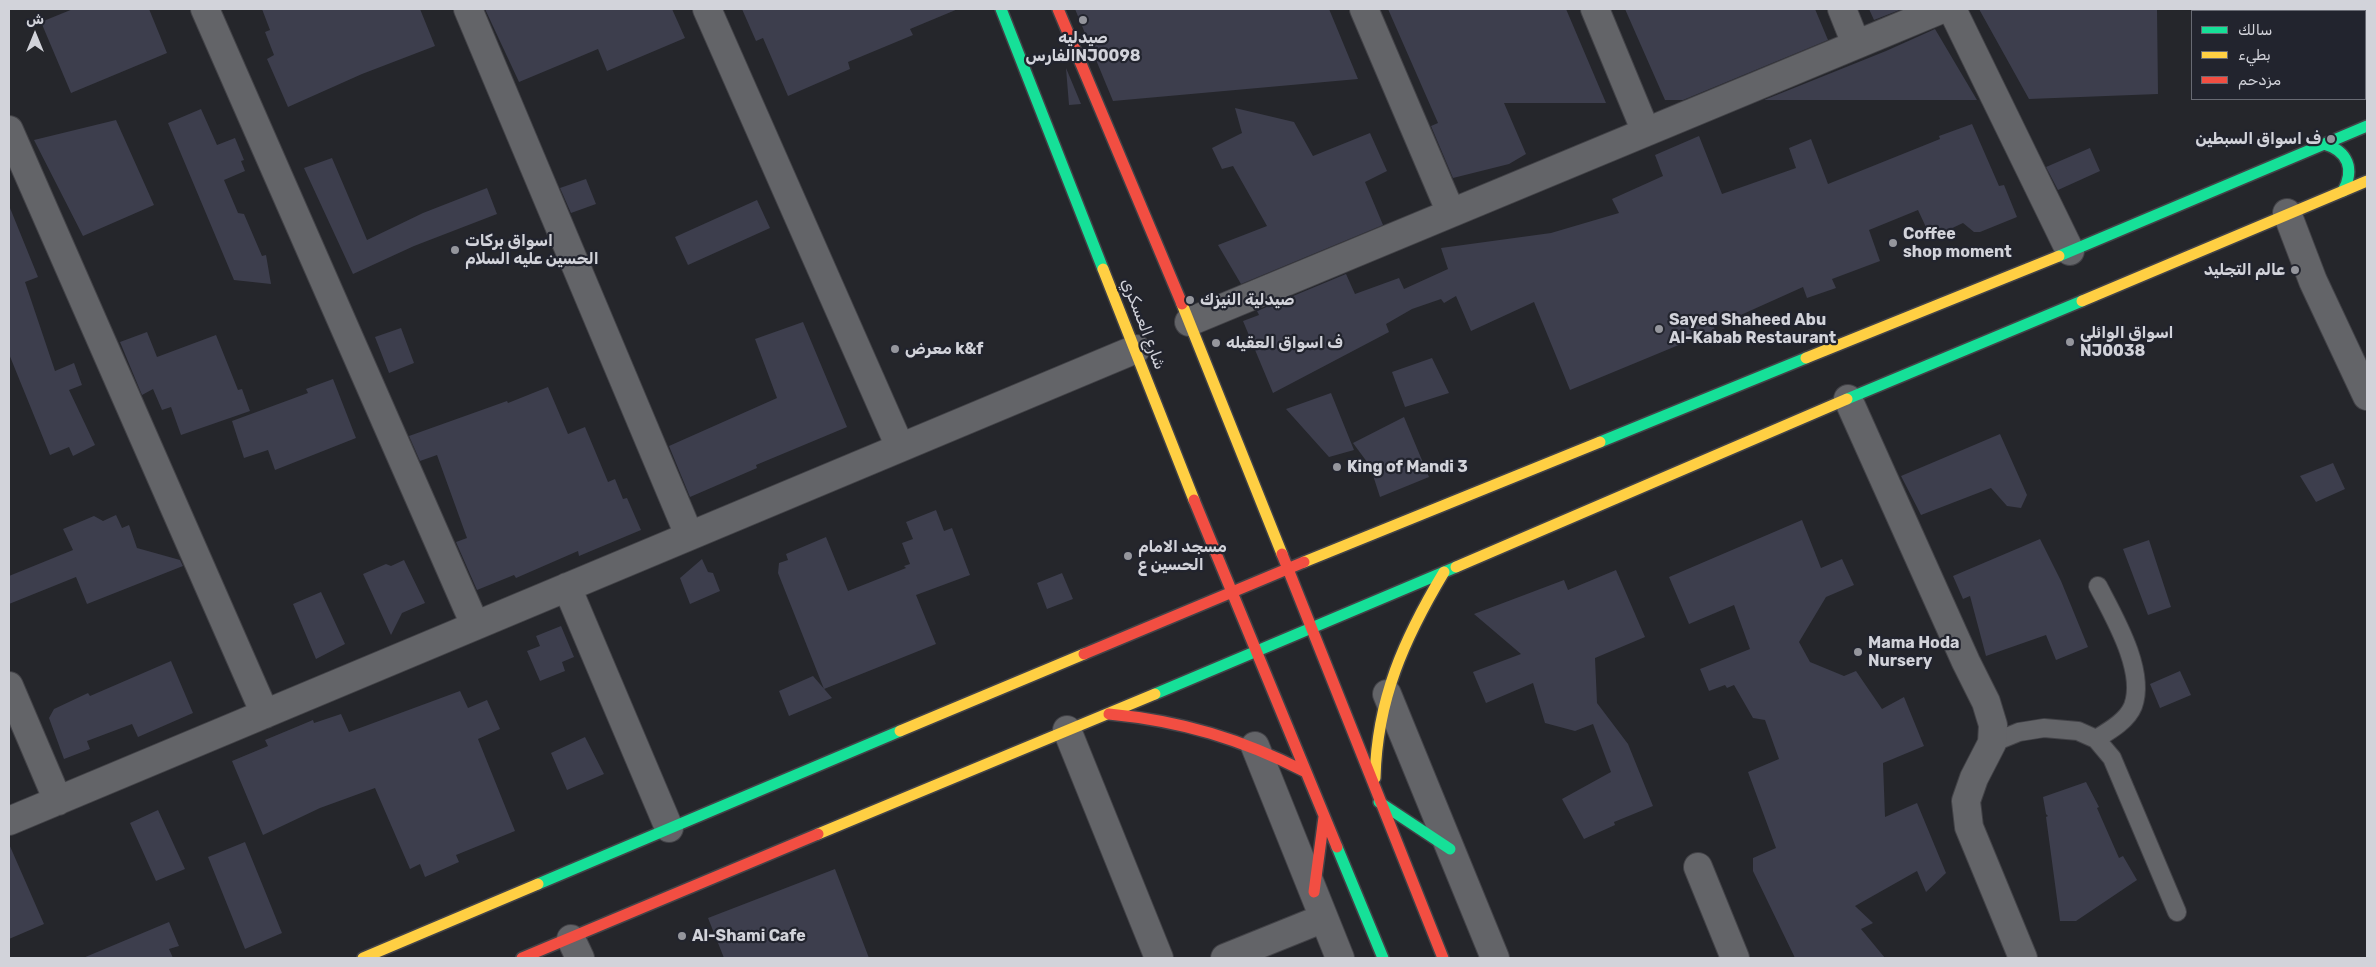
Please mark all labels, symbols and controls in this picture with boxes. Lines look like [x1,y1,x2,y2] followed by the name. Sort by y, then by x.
[10,10,60,60] north arrow
[2191,10,2366,100] legend
[26,11,44,28] text: ش
[1077,14,1089,26] marker: صيدليه الفارسNJ0098
[2238,21,2273,39] text: سالك
[1025,28,1141,66] place label: صيدليه الفارسNJ0098
[2238,46,2271,64] text: بطيء
[2238,71,2281,89] text: مزدحم
[2195,129,2321,149] place label: ف اسواق السبطين
[2325,133,2337,145] marker: ف اسواق السبطين
[1903,224,2012,262] place label: Coffee shop moment
[465,231,599,269] place label: اسواق بركات الحسين عليه السلام
[1887,237,1899,249] marker: Coffee shop moment
[449,244,461,256] marker: اسواق بركات الحسين عليه السلام
[2204,260,2285,280] place label: عالم التجليد
[2289,264,2301,276] marker: عالم التجليد
[1117,276,1169,372] street label: شارع العسكري
[1200,290,1294,310] place label: صيدلية النيزك
[1184,294,1196,306] marker: صيدلية النيزك
[1669,310,1836,348] place label: Sayed Shaheed Abu Al-Kabab Restaurant
[1653,323,1665,335] marker: Sayed Shaheed Abu Al-Kabab Restaurant
[2080,323,2174,361] place label: اسواق الوائلی NJ0038
[1226,333,1343,353] place label: ف اسواق العقيله
[2064,336,2076,348] marker: اسواق الوائلی NJ0038
[1210,337,1222,349] marker: ف اسواق العقيله
[905,339,983,359] place label: معرض k&f
[889,343,901,355] marker: معرض k&f
[1347,457,1468,477] place label: King of Mandi 3
[1331,461,1343,473] marker: King of Mandi 3
[1138,537,1227,575] place label: مسجد الامام الحسين ع
[1122,550,1134,562] marker: مسجد الامام الحسين ع
[1868,633,1959,671] place label: Mama Hoda Nursery
[1852,646,1864,658] marker: Mama Hoda Nursery
[692,926,806,946] place label: Al-Shami Cafe
[676,930,688,942] marker: Al-Shami Cafe

